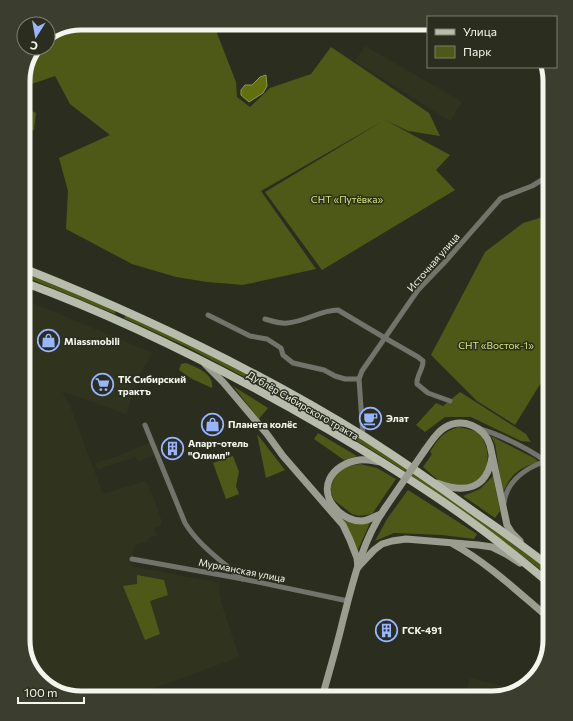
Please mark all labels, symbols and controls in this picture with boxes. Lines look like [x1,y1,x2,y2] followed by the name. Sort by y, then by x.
[16,16,56,56] north arrow
[427,16,557,68] legend
[463,24,497,38] text: Улица
[29,39,39,53] text: С
[463,44,492,58] text: Парк
[311,193,384,205] park label: СНТ «Путёвка»
[404,230,462,294] street label: Источная улица
[36,328,62,354] shop icon: Miassmobili
[64,335,120,347] place label: Miassmobili
[458,339,534,351] park label: СНТ «Восток-1»
[245,368,361,442] street label: Дублёр Сибирского тракта
[89,372,115,398] supermarket icon: ТК Сибирский трактъ
[118,373,186,397] place label: ТК Сибирский трактъ
[358,405,384,431] cafe icon: Элат
[199,411,225,437] shop icon: Планета колёс
[386,412,409,424] place label: Элат
[228,418,297,430] place label: Планета колёс
[159,436,185,462] building icon: Апарт-отель "Олимп"
[188,437,249,461] place label: Апарт-отель "Олимп"
[198,556,286,584] street label: Мурманская улица
[373,617,399,643] building icon: ГСК-491
[402,624,442,636] place label: ГСК-491
[18,679,84,705] scale bar
[24,685,58,699] text: 100 m

